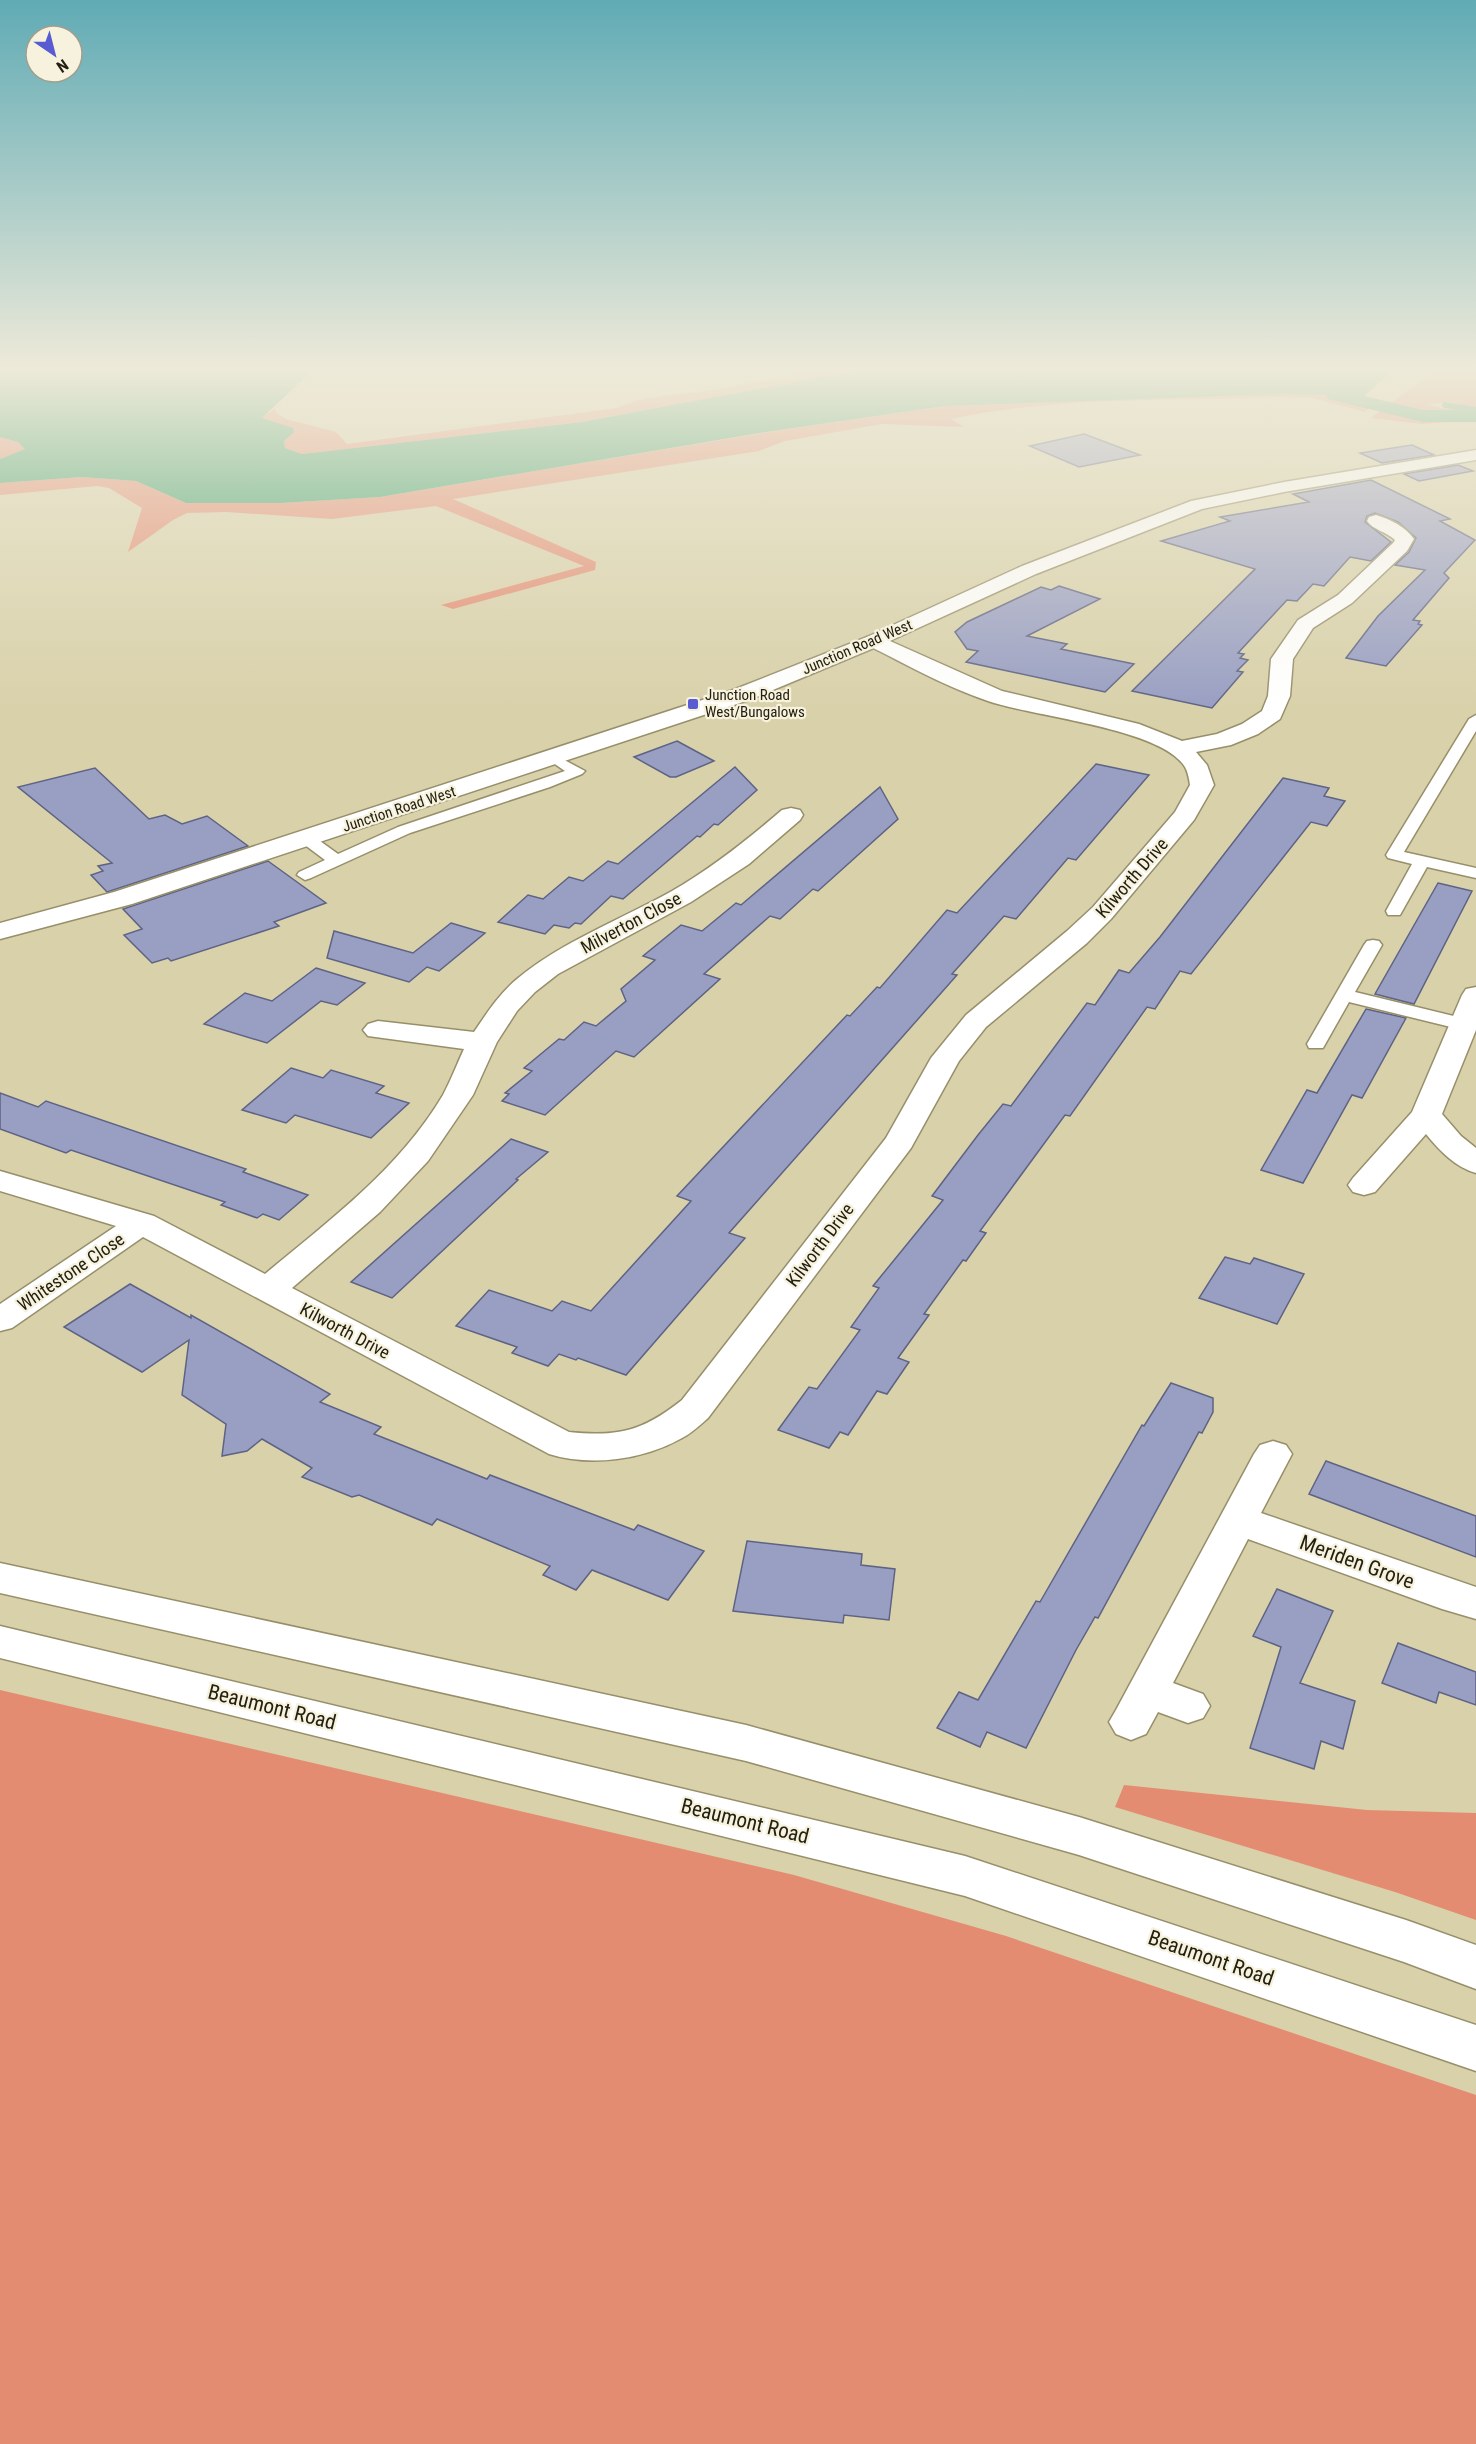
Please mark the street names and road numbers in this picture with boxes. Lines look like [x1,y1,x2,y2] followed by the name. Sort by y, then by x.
[799,616,915,678] street label: Junction Road West
[340,782,458,836] street label: Junction Road West
[1091,833,1172,922] street label: Kilworth Drive
[577,887,685,958] street label: Milverton Close
[781,1199,858,1290] street label: Kilworth Drive
[13,1228,128,1315] street label: Whitestone Close
[297,1298,394,1363] street label: Kilworth Drive
[1297,1530,1418,1594] street label: Meriden Grove
[205,1679,339,1735] street label: Beaumont Road
[678,1793,812,1849] street label: Beaumont Road
[1145,1925,1277,1991] street label: Beaumont Road

